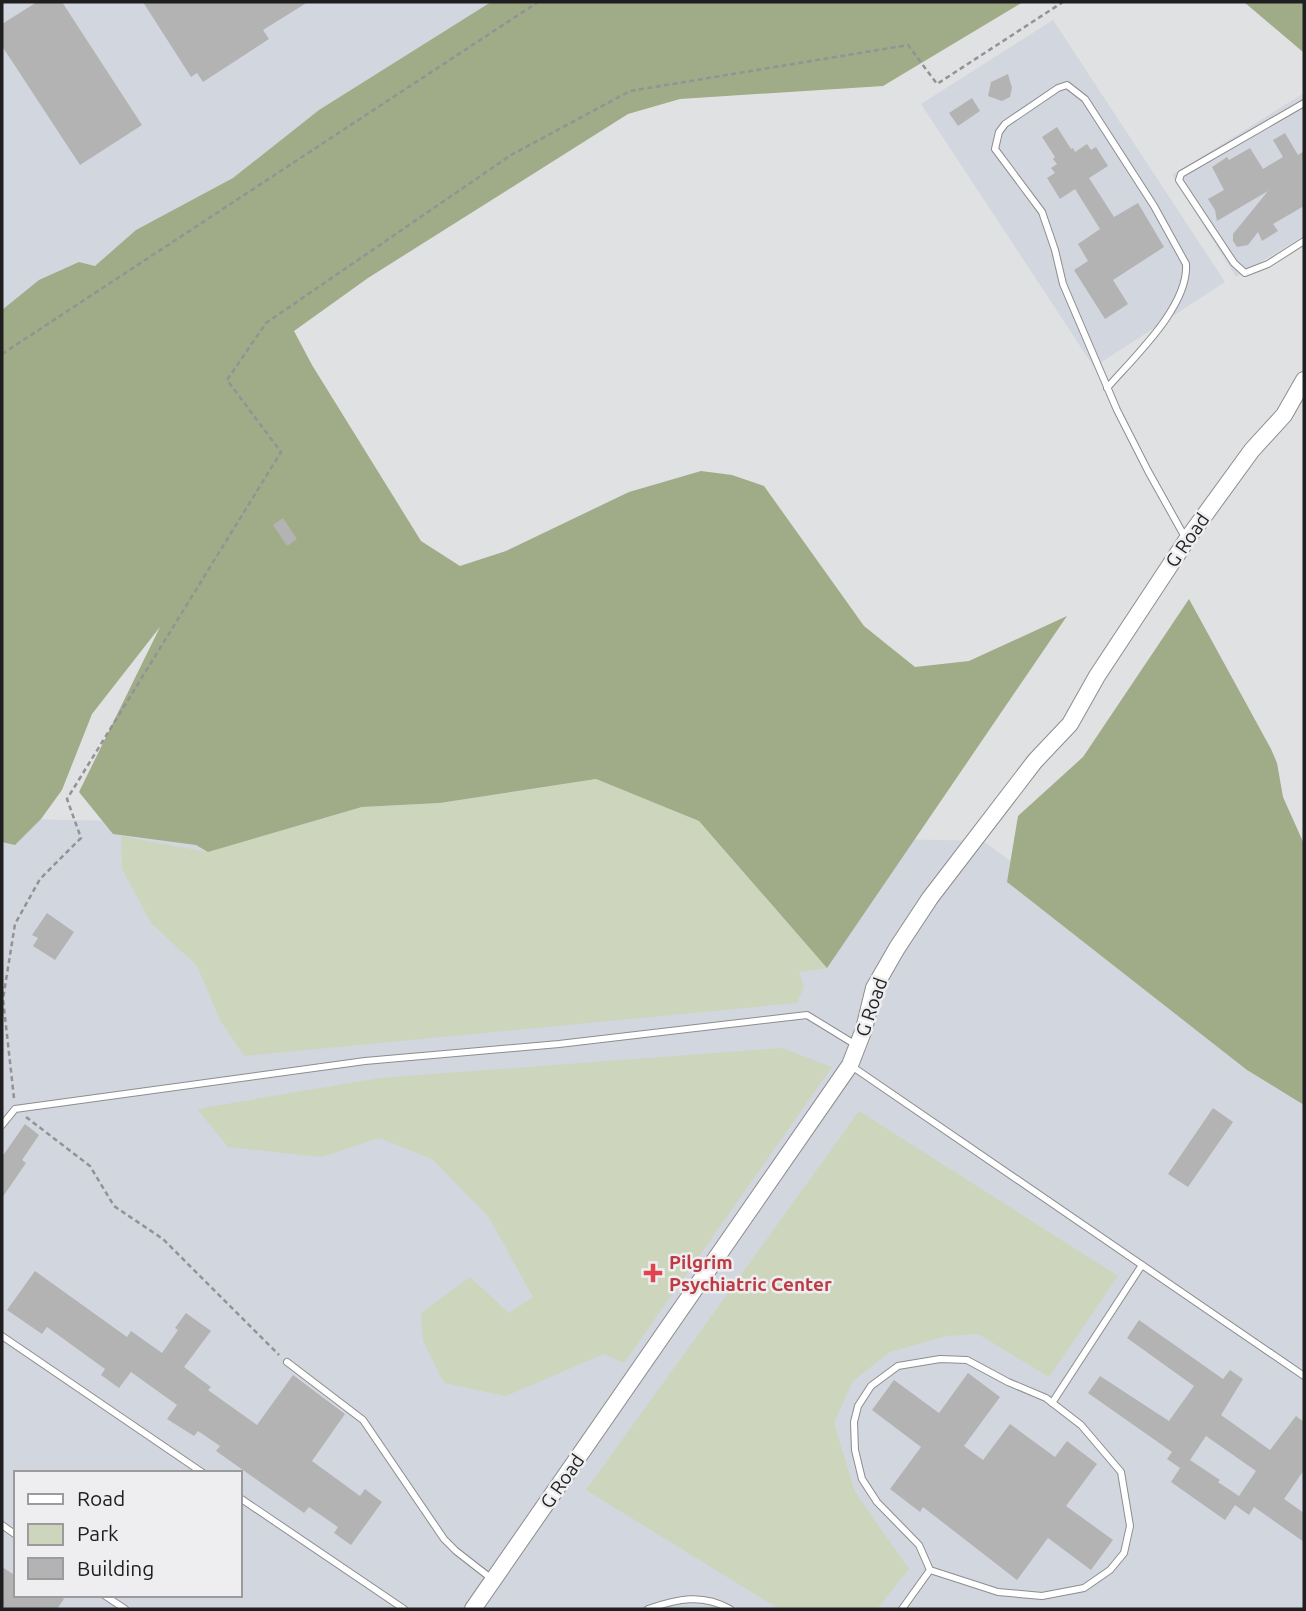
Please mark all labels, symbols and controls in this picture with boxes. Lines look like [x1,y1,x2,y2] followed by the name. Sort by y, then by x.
[1161,509,1213,571] street label: G Road
[851,975,891,1039] street label: G Road
[669,1251,832,1295] place label: Pilgrim Psychiatric Center
[643,1263,663,1283] marker: Pilgrim Psychiatric Center
[536,1450,588,1512] street label: G Road
[14,1471,242,1597] legend
[77,1486,125,1510] text: Road
[77,1521,119,1545] text: Park
[77,1556,154,1580] text: Building

